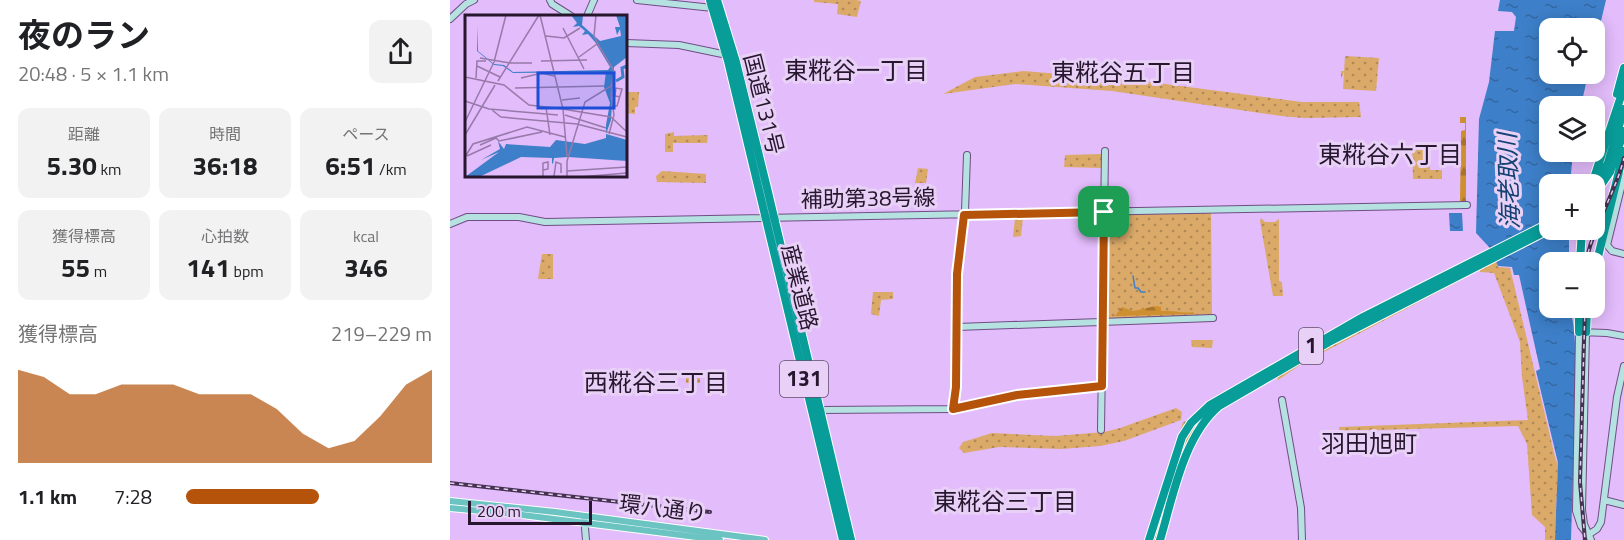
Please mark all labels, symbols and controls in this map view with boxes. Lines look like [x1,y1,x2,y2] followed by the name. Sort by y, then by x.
[18,10,150,60] text: 夜のラン
[465,15,627,177] inset map
[1539,18,1605,318] map controls
[1539,18,1605,84] button: locate
[369,20,432,83] button: share
[735,50,793,158] street label: 国道131号
[784,52,928,88] district label: 東糀谷一丁目
[1051,54,1195,90] district label: 東糀谷五丁目
[18,58,169,89] text: 20:48 · 5 × 1.1 km
[1539,96,1605,162] button: layers
[68,122,100,146] text: 距離
[209,122,241,146] text: 時間
[342,122,390,146] text: ペース
[1488,129,1528,230] water label: 海老取川
[1318,136,1462,172] district label: 東糀谷六丁目
[47,146,97,185] text: 5.30
[193,146,257,185] text: 36:18
[325,146,376,185] text: 6:51
[97,157,121,181] text: km
[376,157,407,181] text: /km
[1539,174,1605,240] button: +
[800,180,936,216] street label: 補助第38号線
[1078,186,1129,237] pin
[1087,195,1120,228] icon: arrive
[52,224,116,248] text: 獲得標高
[201,224,249,248] text: 心拍数
[353,224,379,248] text: kcal
[773,240,827,334] street label: 産業道路
[61,248,90,287] text: 55
[186,248,230,287] text: 141
[344,248,388,287] text: 346
[1539,252,1605,318] button: −
[90,259,107,283] text: m
[230,259,264,283] text: bpm
[18,318,98,349] text: 獲得標高
[331,318,432,349] text: 219–229 m
[1299,328,1323,364] road number: 1
[780,361,828,397] road number: 131
[584,364,728,400] district label: 西糀谷三丁目
[1321,425,1417,461] district label: 羽田旭町
[18,481,77,512] text: 1.1 km
[114,481,152,512] text: 7:28
[933,483,1077,519] district label: 東糀谷三丁目
[617,486,709,530] street label: 環八通り
[468,498,592,526] scale bar
[477,499,521,523] text: 200 m

